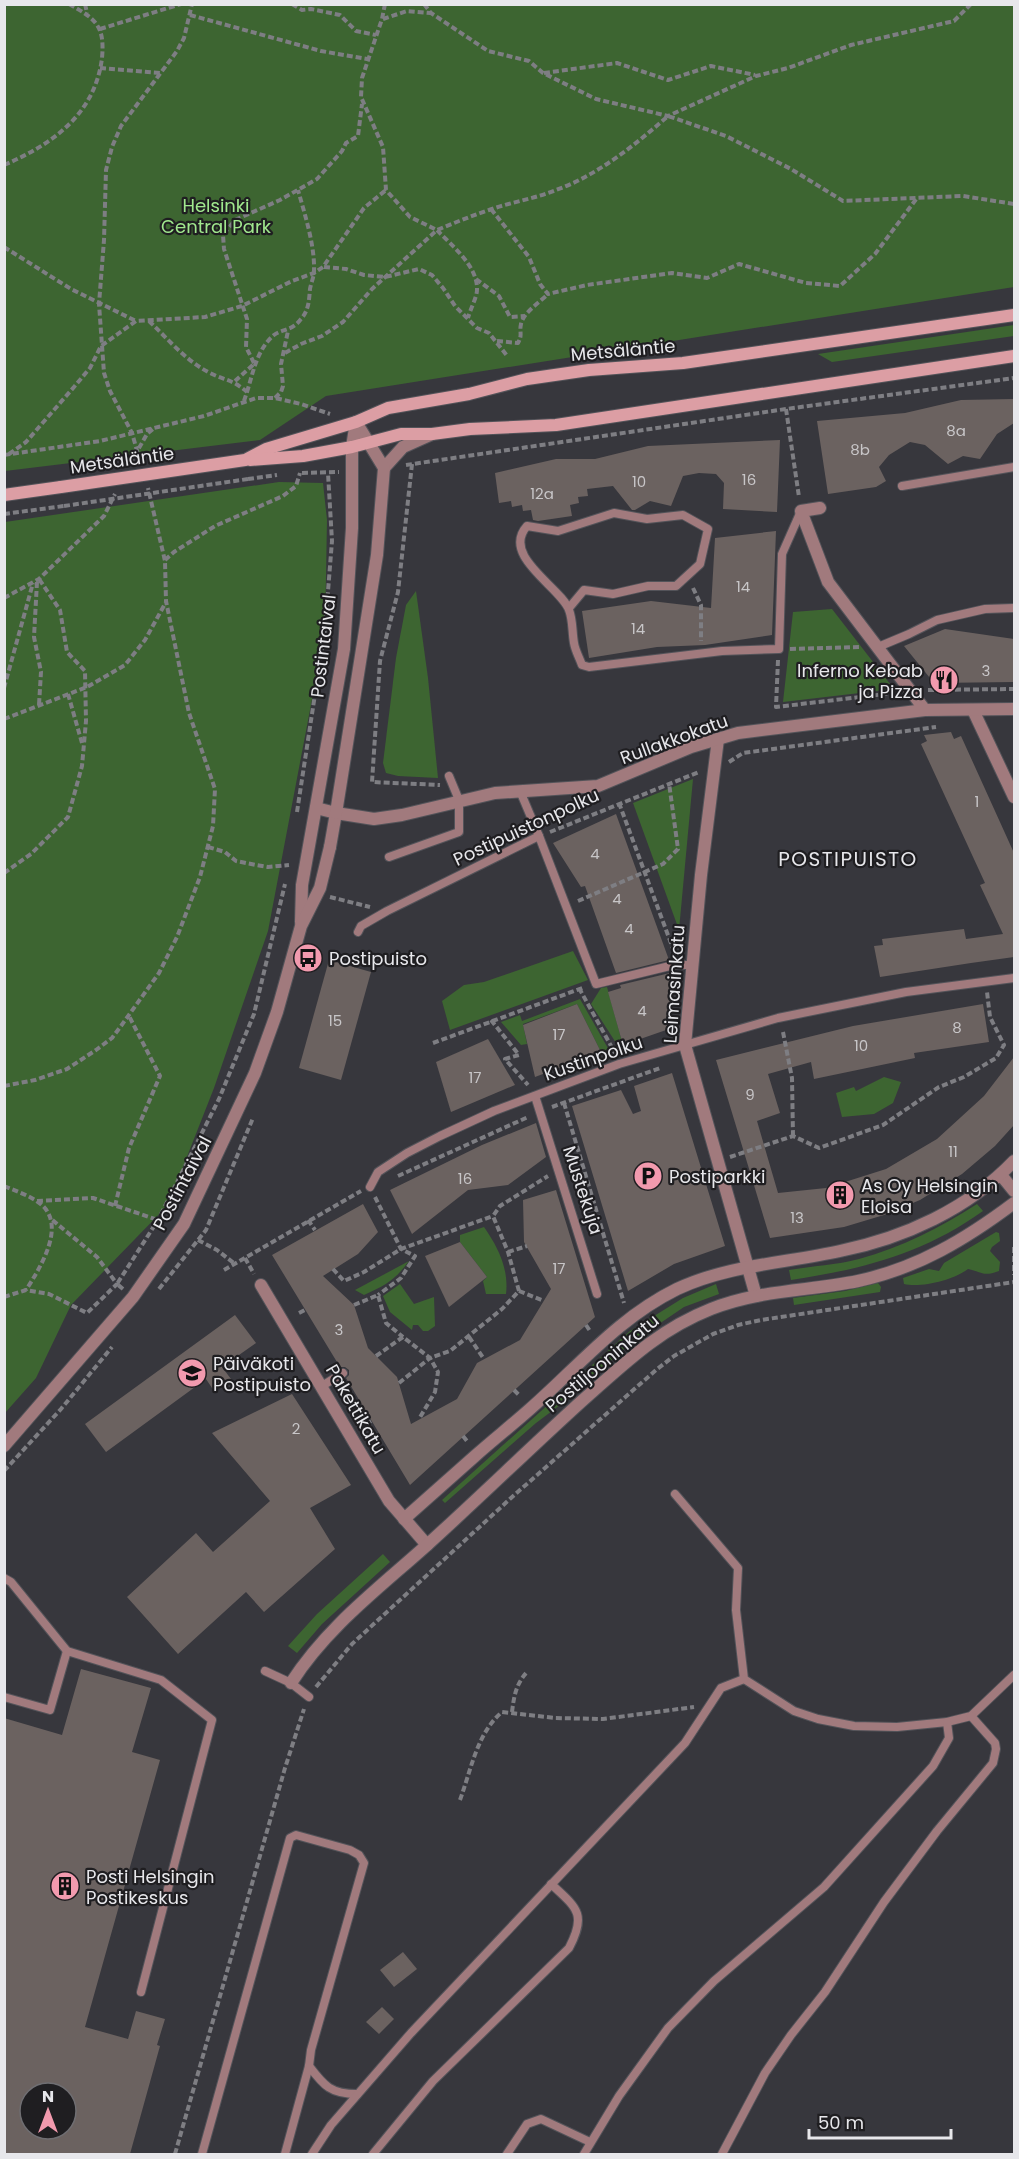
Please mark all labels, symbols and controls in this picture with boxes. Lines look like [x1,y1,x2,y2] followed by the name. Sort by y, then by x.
[161,193,272,239] park label: Helsinki Central Park
[570,333,676,367] street label: Metsäläntie
[946,420,966,441] house number: 8a
[850,439,870,460] house number: 8b
[68,440,176,480] street label: Metsäläntie
[742,469,756,490] house number: 16
[632,471,646,492] house number: 10
[530,483,554,504] house number: 12a
[736,576,750,597] house number: 14
[304,593,342,699] street label: Postintaival
[631,618,645,639] house number: 14
[797,658,923,704] place label: Inferno Kebab ja Pizza
[982,660,990,681] house number: 3
[928,664,960,696] restaurant icon: Inferno Kebab ja Pizza
[617,708,731,770] street label: Rullakkokatu
[449,782,603,872] street label: Postipuistonpolku
[975,791,979,812] house number: 1
[590,843,600,864] house number: 4
[778,845,918,873] district label: POSTIPUISTO
[612,888,622,909] house number: 4
[624,918,634,939] house number: 4
[657,924,691,1044] street label: Leimasinkatu
[292,942,324,974] bus stop icon: Postipuisto
[329,946,427,971] place label: Postipuisto
[637,1000,647,1021] house number: 4
[328,1010,342,1031] house number: 15
[952,1017,962,1038] house number: 8
[553,1024,566,1045] house number: 17
[540,1029,646,1087] street label: Kustinpolku
[854,1035,868,1056] house number: 10
[469,1067,482,1088] house number: 17
[745,1084,755,1105] house number: 9
[147,1131,217,1235] street label: Postintaival
[948,1141,958,1162] house number: 11
[557,1143,609,1237] street label: Mustekuja
[632,1160,664,1192] parking icon: Postiparkki
[669,1164,765,1189] place label: Postiparkki
[458,1168,472,1189] house number: 16
[861,1173,998,1219] place label: As Oy Helsingin Eloisa
[824,1179,856,1211] building icon: As Oy Helsingin Eloisa
[790,1207,804,1228] house number: 13
[553,1258,566,1279] house number: 17
[540,1308,664,1418] street label: Postiljooninkatu
[335,1319,343,1340] house number: 3
[213,1351,311,1397] place label: Päiväkoti Postipuisto
[176,1357,208,1389] school or university icon: Päiväkoti Postipuisto
[320,1359,392,1459] street label: Pakettikatu
[292,1418,300,1439] house number: 2
[86,1864,215,1910] place label: Posti Helsingin Postikeskus
[49,1870,81,1902] building icon: Posti Helsingin Postikeskus
[18,2081,78,2141] north arrow
[42,2085,54,2108] text: N
[809,2102,952,2140] scale bar
[818,2110,864,2135] text: 50 m

